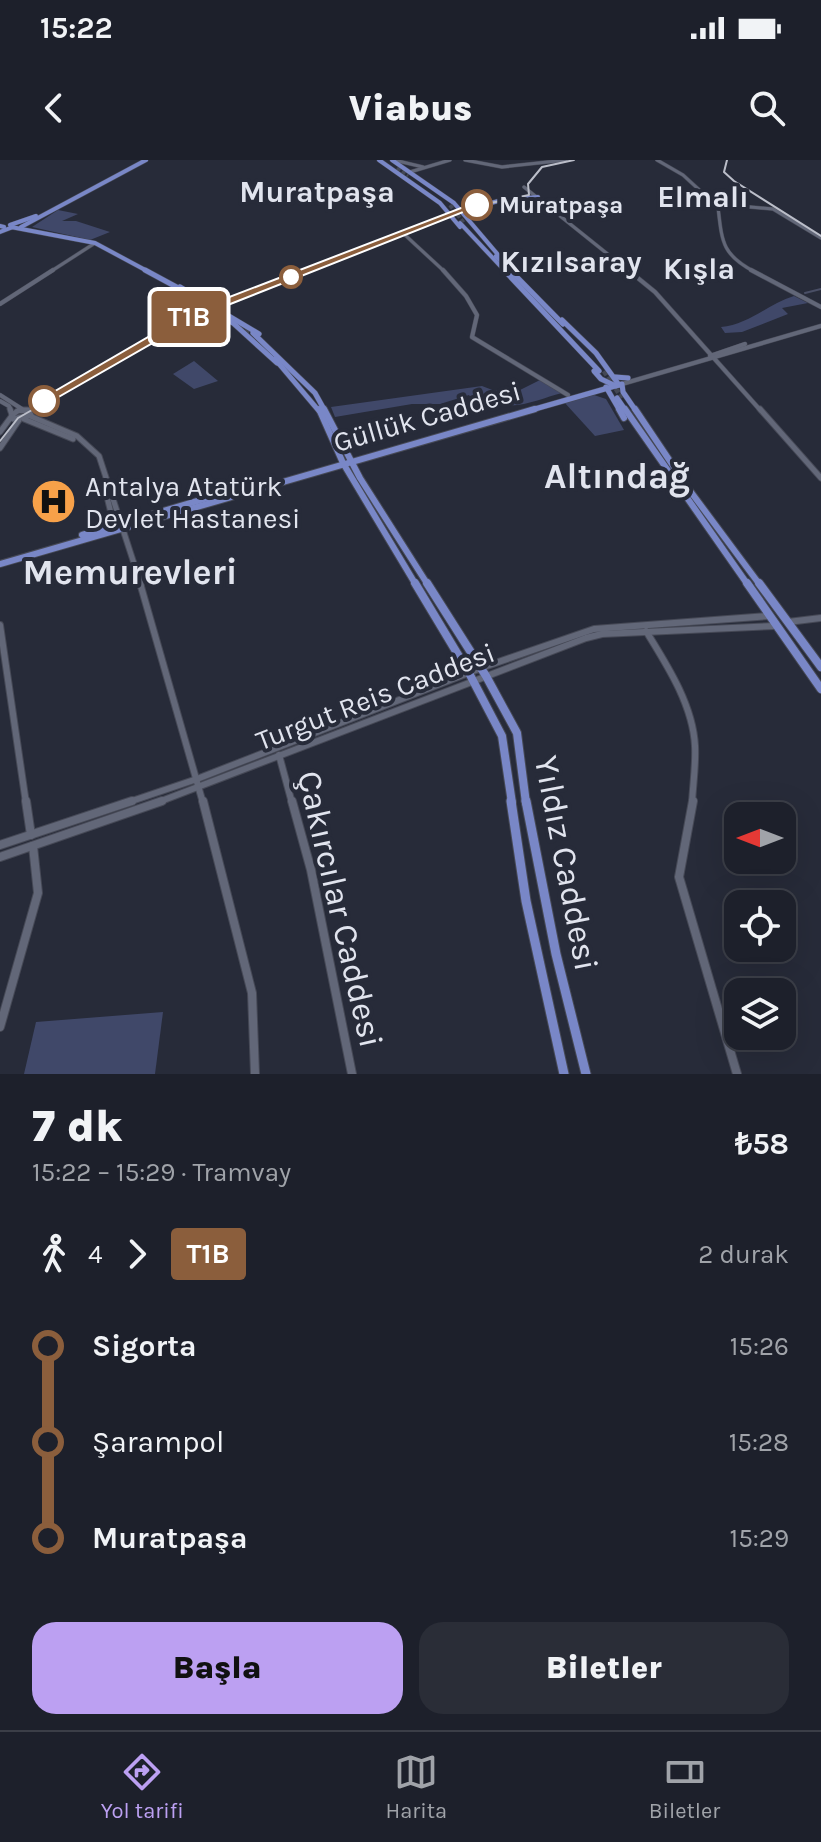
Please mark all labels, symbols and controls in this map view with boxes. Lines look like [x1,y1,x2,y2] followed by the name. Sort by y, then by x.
[40,10,113,46] text: 15:22
[32,86,76,130] icon: back
[745,86,789,130] icon: search
[349,87,472,129] text: Viabus
[239,174,395,210] district label: Muratpaşa
[657,179,749,215] district label: Elmalı
[462,190,492,220] marker: Muratpaşa
[499,191,623,219] place label: Muratpaşa
[500,244,642,280] district label: Kızılsaray
[663,251,735,287] district label: Kışla
[280,266,302,288] unlabelled marker
[143,291,235,343] line badge: T1B
[167,300,211,333] text: T1B
[330,374,525,459] street label: Güllük Caddesi
[29,386,59,416] unlabelled marker
[544,455,690,498] district label: Altındağ
[85,470,300,535] place label: Antalya Atatürk Devlet Hastanesi
[30,478,78,526] hospital icon: Antalya Atatürk Devlet Hastanesi
[22,551,238,593] district label: Memurevleri
[251,636,499,757] street label: Turgut Reis Caddesi
[526,752,606,974] street label: Yıldız Caddesi
[289,767,391,1051] street label: Çakırcılar Caddesi
[724,802,796,874] north arrow
[724,802,796,1050] map controls
[724,890,796,962] button: locate
[724,978,796,1050] button: layers
[32,1101,122,1152] text: 7 dk
[735,1126,789,1162] text: ₺58
[32,1157,291,1188] text: 15:22 – 15:29 · Tramvay
[32,1232,76,1276] icon: walk
[115,1232,159,1276] icon: forward
[187,1237,230,1270] text: T1B
[88,1239,103,1270] text: 4
[698,1239,789,1270] text: 2 durak
[92,1328,197,1364] text: Sigorta
[730,1331,789,1362] text: 15:26
[92,1424,224,1460] text: Şarampol
[729,1427,789,1458] text: 15:28
[92,1520,247,1556] text: Muratpaşa
[730,1523,789,1554] text: 15:29
[32,1622,403,1714] button: Başla
[419,1622,789,1714] button: Biletler
[101,1750,184,1824] tab: Yol tarifi
[385,1750,447,1824] tab: Harita
[649,1750,720,1824] tab: Biletler

